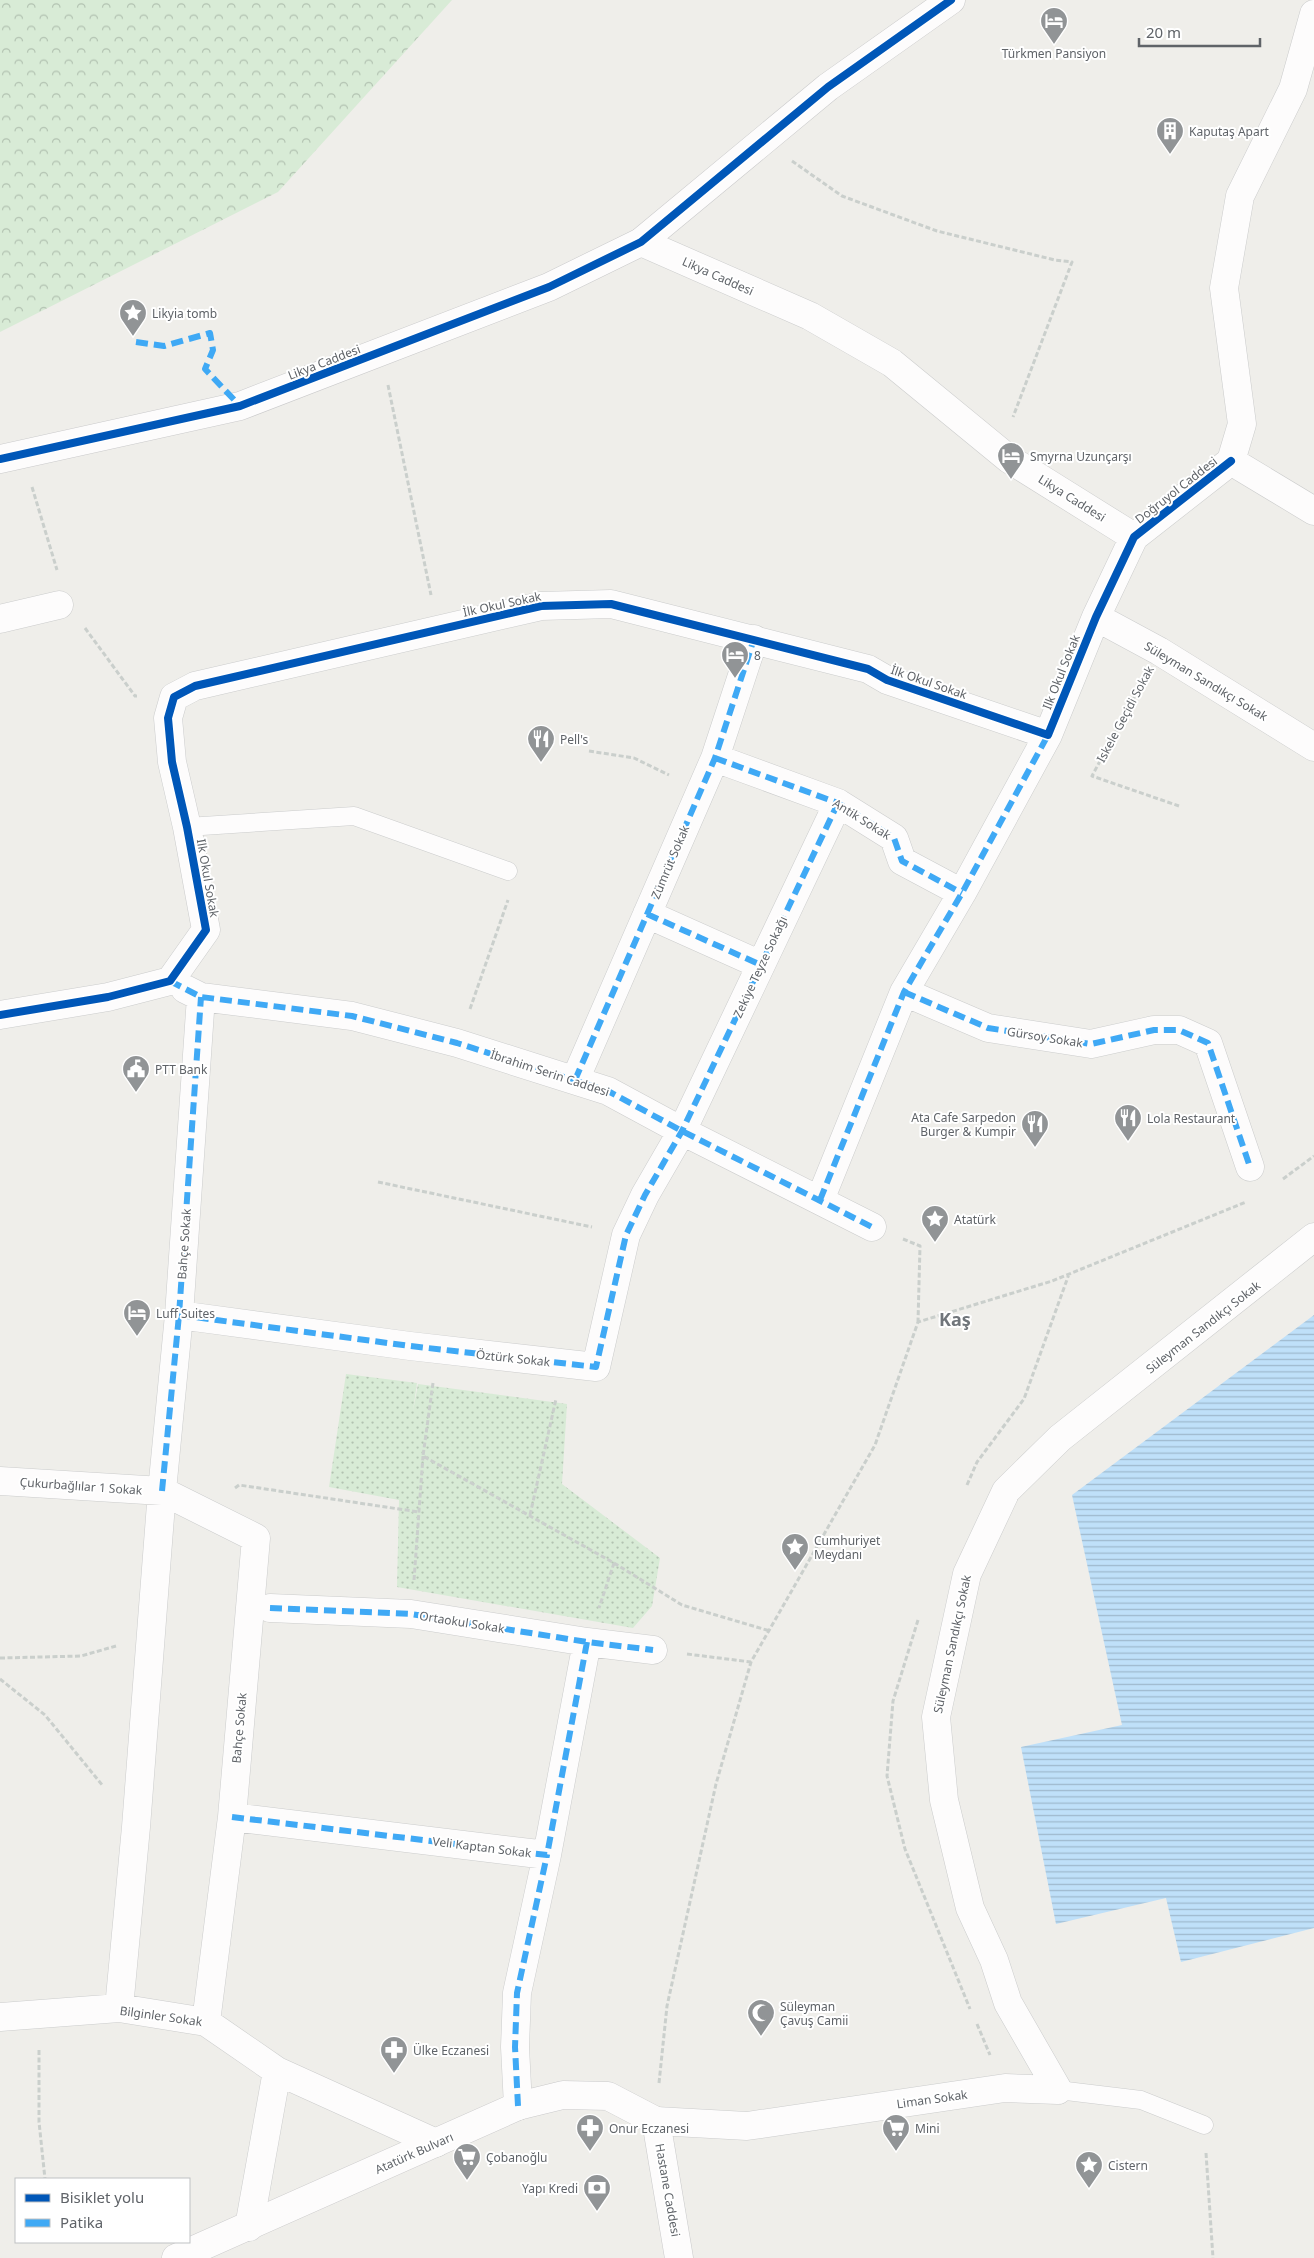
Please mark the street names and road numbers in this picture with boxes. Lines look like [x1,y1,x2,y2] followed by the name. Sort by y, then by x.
[680,253,756,299] street label: Likya Caddesi
[285,340,363,384] street label: Likya Caddesi
[1131,452,1221,528] street label: Doğruyol Caddesi
[1035,471,1109,525] street label: Likya Caddesi
[461,587,543,621] street label: İlk Okul Sokak
[1038,631,1084,712] street label: Ilk Okul Sokak
[1141,637,1271,725] street label: Süleyman Sandıkçı Sokak
[889,661,970,703] street label: İlk Okul Sokak
[1092,662,1158,765] street label: Iskele Geçidi Sokak
[830,794,895,844] street label: Antik Sokak
[647,822,693,902] street label: Zümrüt Sokak
[193,837,223,919] street label: Ilk Okul Sokak
[729,913,791,1021] street label: Zekiye Teyze Sokağı
[1006,1023,1085,1051] street label: Gürsoy Sokak
[488,1046,612,1100] street label: İbrahim Serin Caddesi
[173,1207,195,1280] street label: Bahçe Sokak
[1142,1276,1264,1377] street label: Süleyman Sandıkçı Sokak
[475,1346,552,1370] street label: Öztürk Sokak
[19,1473,143,1499] street label: Çukurbağlılar 1 Sokak
[929,1573,975,1715] street label: Süleyman Sandıkçı Sokak
[418,1607,506,1637] street label: Ortaokul Sokak
[227,1691,251,1764] street label: Bahçe Sokak
[432,1832,533,1862] street label: Veli Kaptan Sokak
[119,2002,204,2030] street label: Bilginler Sokak
[896,2086,969,2112] street label: Liman Sokak
[372,2128,456,2178] street label: Atatürk Bulvarı
[651,2142,685,2238] street label: Hastane Caddesi

